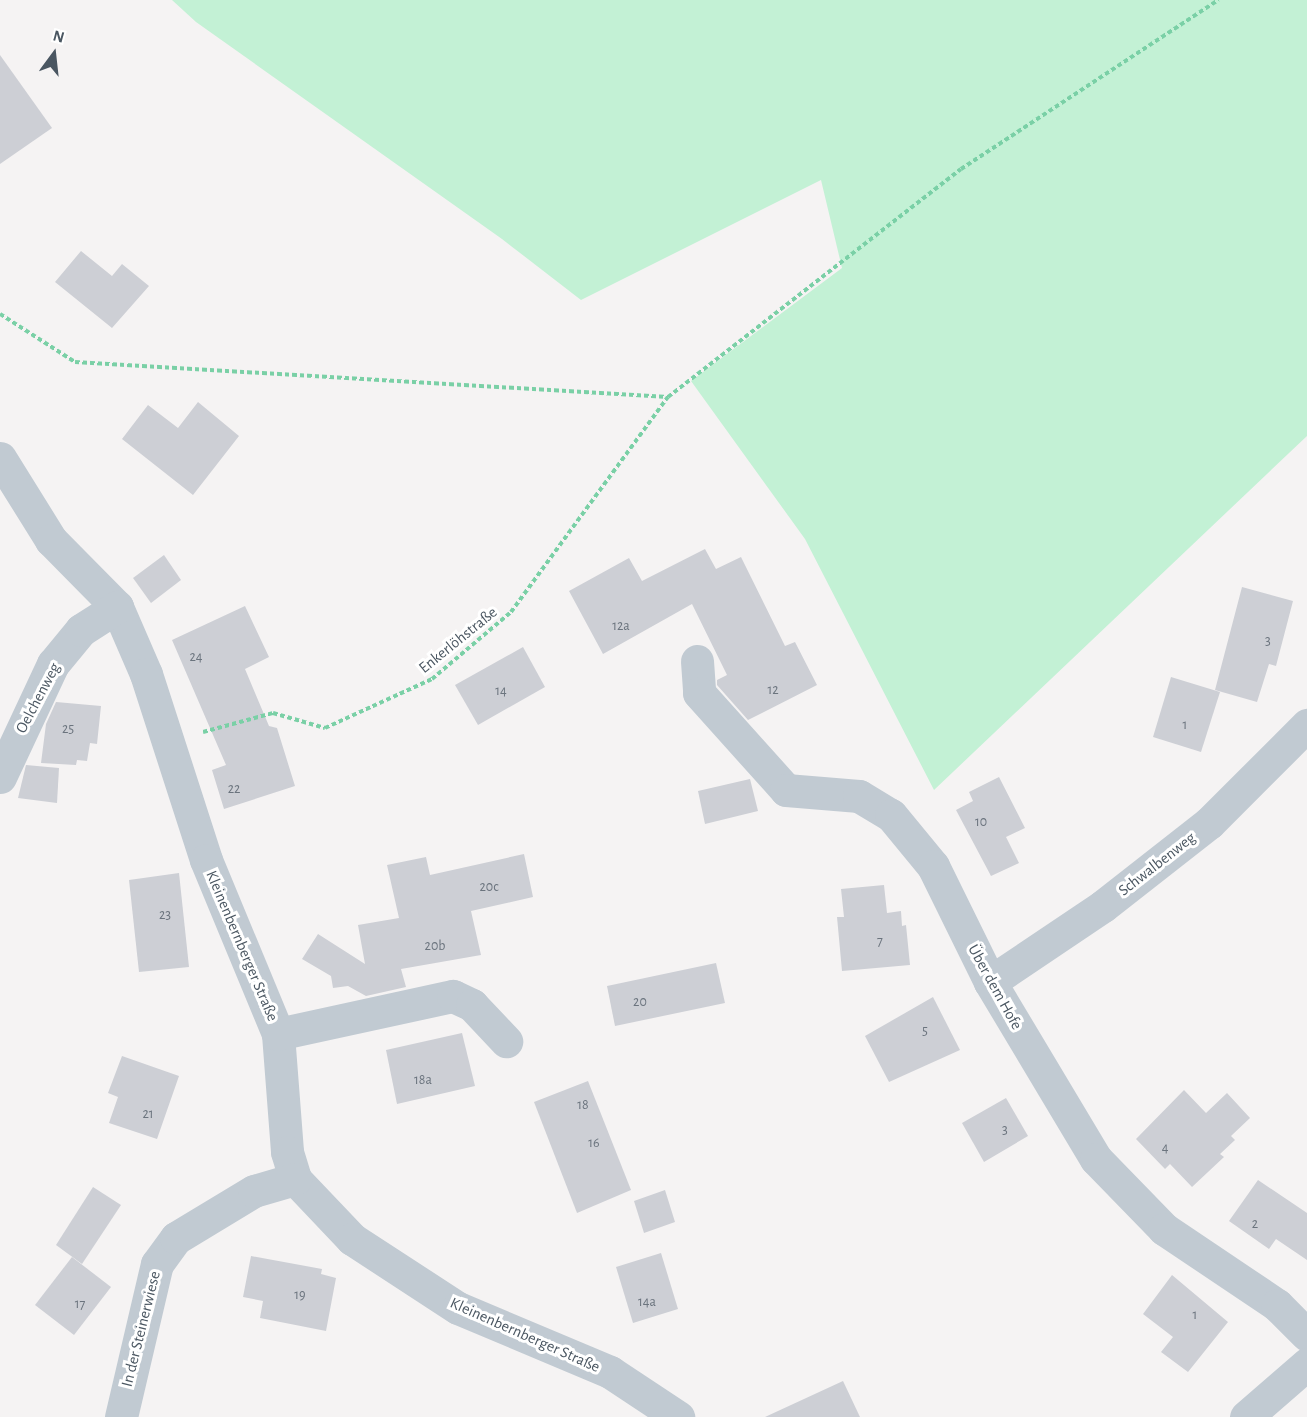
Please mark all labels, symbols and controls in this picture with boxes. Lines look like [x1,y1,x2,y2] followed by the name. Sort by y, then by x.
[24,24,84,84] north arrow
[51,27,66,46] text: N
[415,603,501,677] street label: Enkerlöhstraße
[612,618,630,634] house number: 12a
[1265,633,1271,649] house number: 3
[189,649,203,665] house number: 24
[11,660,65,736] street label: Oelchenweg
[767,682,779,698] house number: 12
[495,683,507,699] house number: 14
[1183,717,1187,733] house number: 1
[62,721,74,737] house number: 25
[228,781,240,797] house number: 22
[975,814,987,830] house number: 10
[1115,828,1199,900] street label: Schwalbenweg
[202,868,282,1024] street label: Kleinenbernberger Straße
[479,879,499,895] house number: 20c
[159,907,171,923] house number: 23
[877,933,883,949] house number: 7
[425,938,445,954] house number: 20b
[964,941,1026,1033] street label: Über dem Hofe
[633,994,647,1010] house number: 20
[922,1023,928,1039] house number: 5
[414,1072,432,1088] house number: 18a
[577,1097,589,1113] house number: 18
[142,1106,154,1122] house number: 21
[1002,1122,1008,1138] house number: 3
[588,1135,600,1151] house number: 16
[1162,1140,1168,1156] house number: 4
[1252,1216,1258,1232] house number: 2
[117,1269,165,1389] street label: In der Steinerwiese
[294,1287,306,1303] house number: 19
[447,1293,603,1377] street label: Kleinenbernberger Straße
[638,1294,656,1310] house number: 14a
[75,1296,85,1312] house number: 17
[1193,1307,1197,1323] house number: 1

